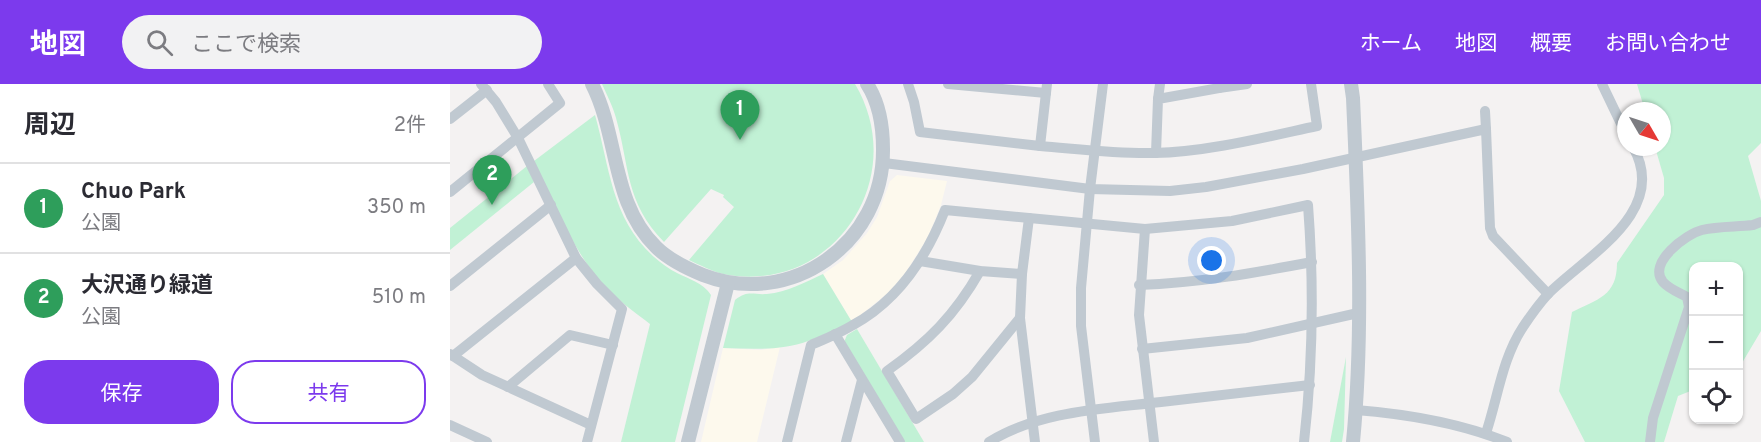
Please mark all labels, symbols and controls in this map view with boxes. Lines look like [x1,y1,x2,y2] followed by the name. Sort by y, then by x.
[122,15,542,69] search box
[143,26,176,59] icon: search
[30,28,86,64] text: 地図
[1360,31,1422,58] text: ホーム
[1455,31,1497,58] text: 地図
[1530,31,1572,58] text: 概要
[1605,31,1731,58] text: お問い合わせ
[191,32,301,59] text: ここで検索
[720,91,760,140] pin: 1
[1617,102,1671,156] north arrow
[24,110,76,143] text: 周辺
[394,113,426,139] text: 2件
[472,156,512,205] pin: 2
[81,179,186,206] text: Chuo Park
[40,195,48,221] text: 1
[367,195,426,221] text: 350 m
[81,211,121,237] text: 公園
[1197,246,1226,275] your location
[1689,262,1743,424] map controls
[1689,262,1743,316] button: +
[81,273,213,300] text: 大沢通り緑道
[37,285,50,311] text: 2
[372,285,426,311] text: 510 m
[81,305,121,331] text: 公園
[1689,316,1743,370] button: −
[24,360,219,424] button: 保存
[231,360,426,424] button: 共有
[1689,370,1743,424] button: locate

